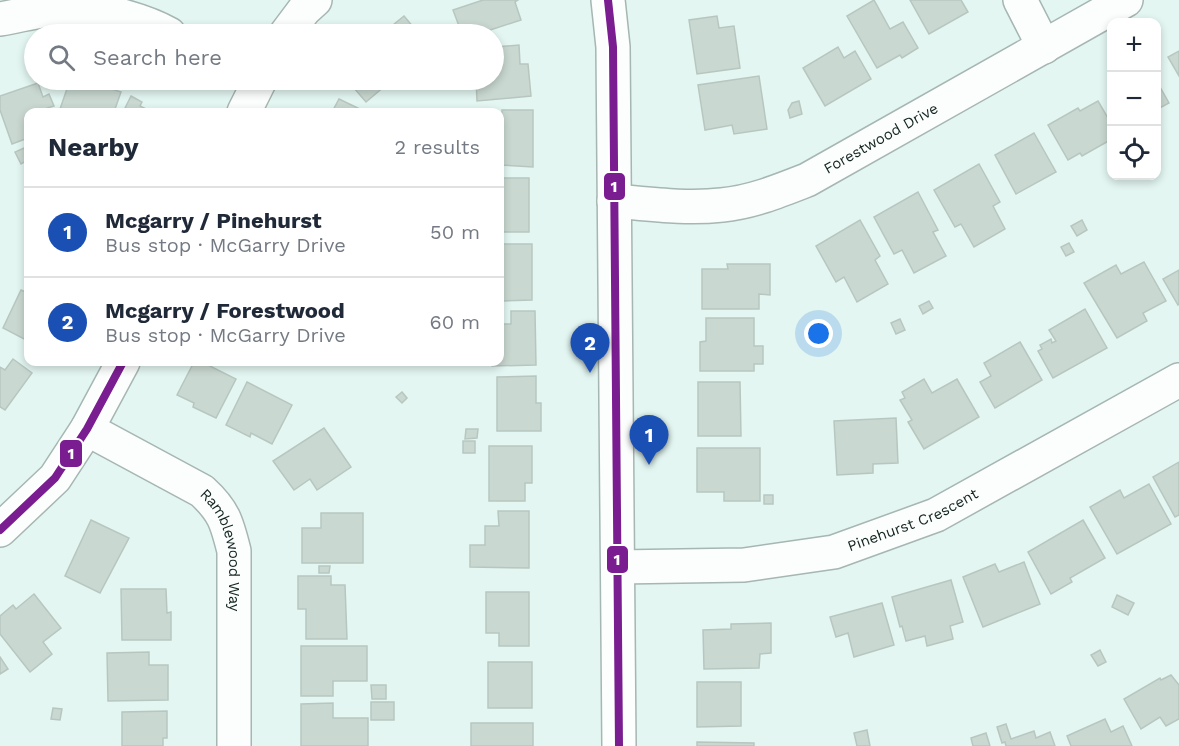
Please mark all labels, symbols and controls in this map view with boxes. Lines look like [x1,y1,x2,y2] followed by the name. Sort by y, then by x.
[1107,18,1161,180] map controls
[1107,18,1161,72] button: +
[24,24,504,90] search box
[45,41,78,74] icon: search
[93,45,222,70] text: Search here
[1107,72,1161,126] button: −
[821,99,941,178] street label: Forestwood Drive
[1107,126,1161,180] button: locate
[48,132,139,162] text: Nearby
[395,135,480,159] text: 2 results
[603,172,626,201] line badge: 1
[611,177,617,196] text: 1
[105,208,322,233] text: Mcgarry / Pinehurst
[63,220,72,244] text: 1
[430,220,480,244] text: 50 m
[105,233,346,257] text: Bus stop · McGarry Drive
[105,298,345,323] text: Mcgarry / Forestwood
[62,310,73,334] text: 2
[430,310,480,334] text: 60 m
[804,319,833,348] your location
[105,323,346,347] text: Bus stop · McGarry Drive
[570,324,610,373] pin: 2
[630,416,668,465] pin: 1
[59,439,83,468] line badge: 1
[68,444,74,463] text: 1
[845,484,982,555] street label: Pinehurst Crescent
[196,485,243,612] street label: Ramblewood Way
[606,545,629,574] line badge: 1
[614,550,620,569] text: 1

